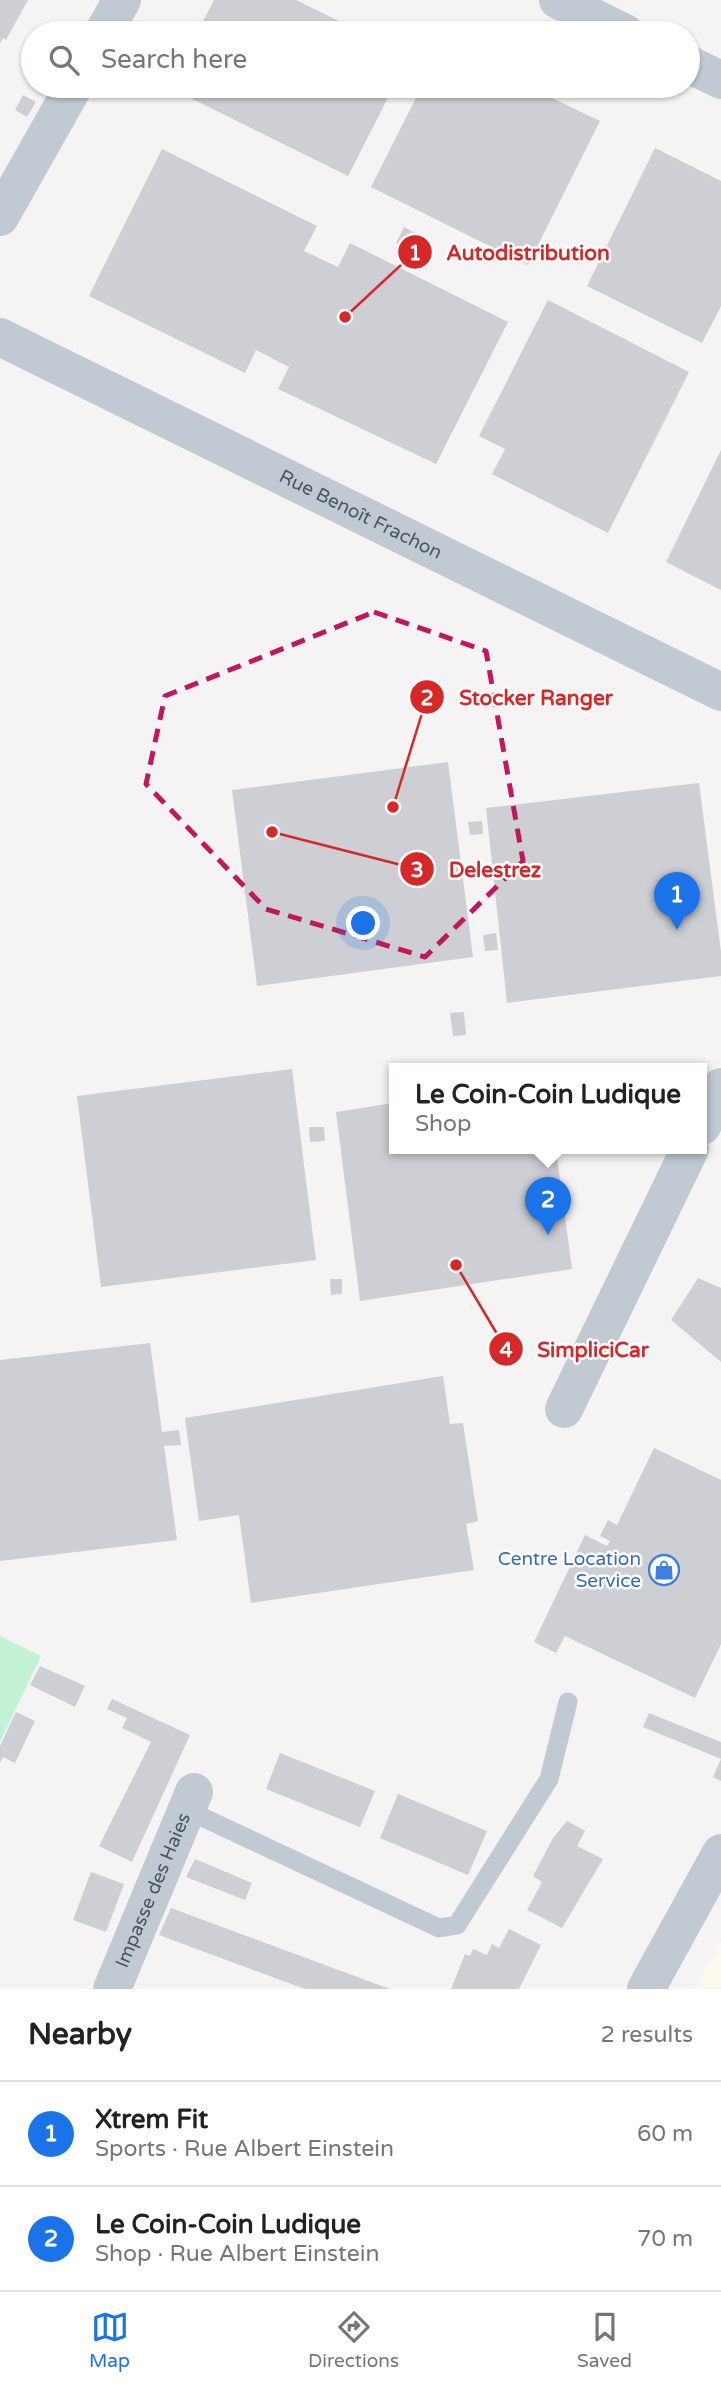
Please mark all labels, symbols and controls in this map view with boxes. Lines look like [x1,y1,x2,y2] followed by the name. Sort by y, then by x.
[21,21,700,98] search box
[45,41,83,79] icon: search
[101,44,247,75] text: Search here
[397,231,624,273] callout: Autodistribution
[408,241,422,266] text: 1
[446,241,610,266] text: Autodistribution
[276,465,446,564] street label: Rue Benoît Frachon
[410,676,627,718] callout: Stocker Ranger
[420,686,434,711] text: 2
[459,686,614,711] text: Stocker Ranger
[399,848,555,890] callout: Delestrez
[410,858,424,883] text: 3
[449,858,542,883] text: Delestrez
[654,872,700,930] pin: 1
[346,906,380,940] your location
[389,1063,707,1154] popup
[415,1079,681,1110] text: Le Coin-Coin Ludique
[415,1110,471,1138] text: Shop
[525,1177,571,1235] pin: 2
[489,1328,663,1370] callout: SimpliciCar
[499,1338,513,1363] text: 4
[537,1338,650,1363] text: SimpliciCar
[498,1548,641,1592] place label: Centre Location Service
[647,1553,681,1587] shop icon: Centre Location Service
[111,1809,195,1971] street label: Impasse des Haies
[28,2016,132,2053] text: Nearby
[600,2021,693,2049] text: 2 results
[95,2104,208,2135] text: Xtrem Fit
[44,2120,58,2148] text: 1
[637,2120,693,2148] text: 60 m
[95,2135,394,2163] text: Sports · Rue Albert Einstein
[95,2209,361,2240] text: Le Coin-Coin Ludique
[44,2225,58,2253] text: 2
[637,2225,693,2253] text: 70 m
[95,2240,379,2268] text: Shop · Rue Albert Einstein
[89,2308,130,2372] tab: Map
[308,2308,399,2372] tab: Directions
[577,2308,632,2372] tab: Saved

